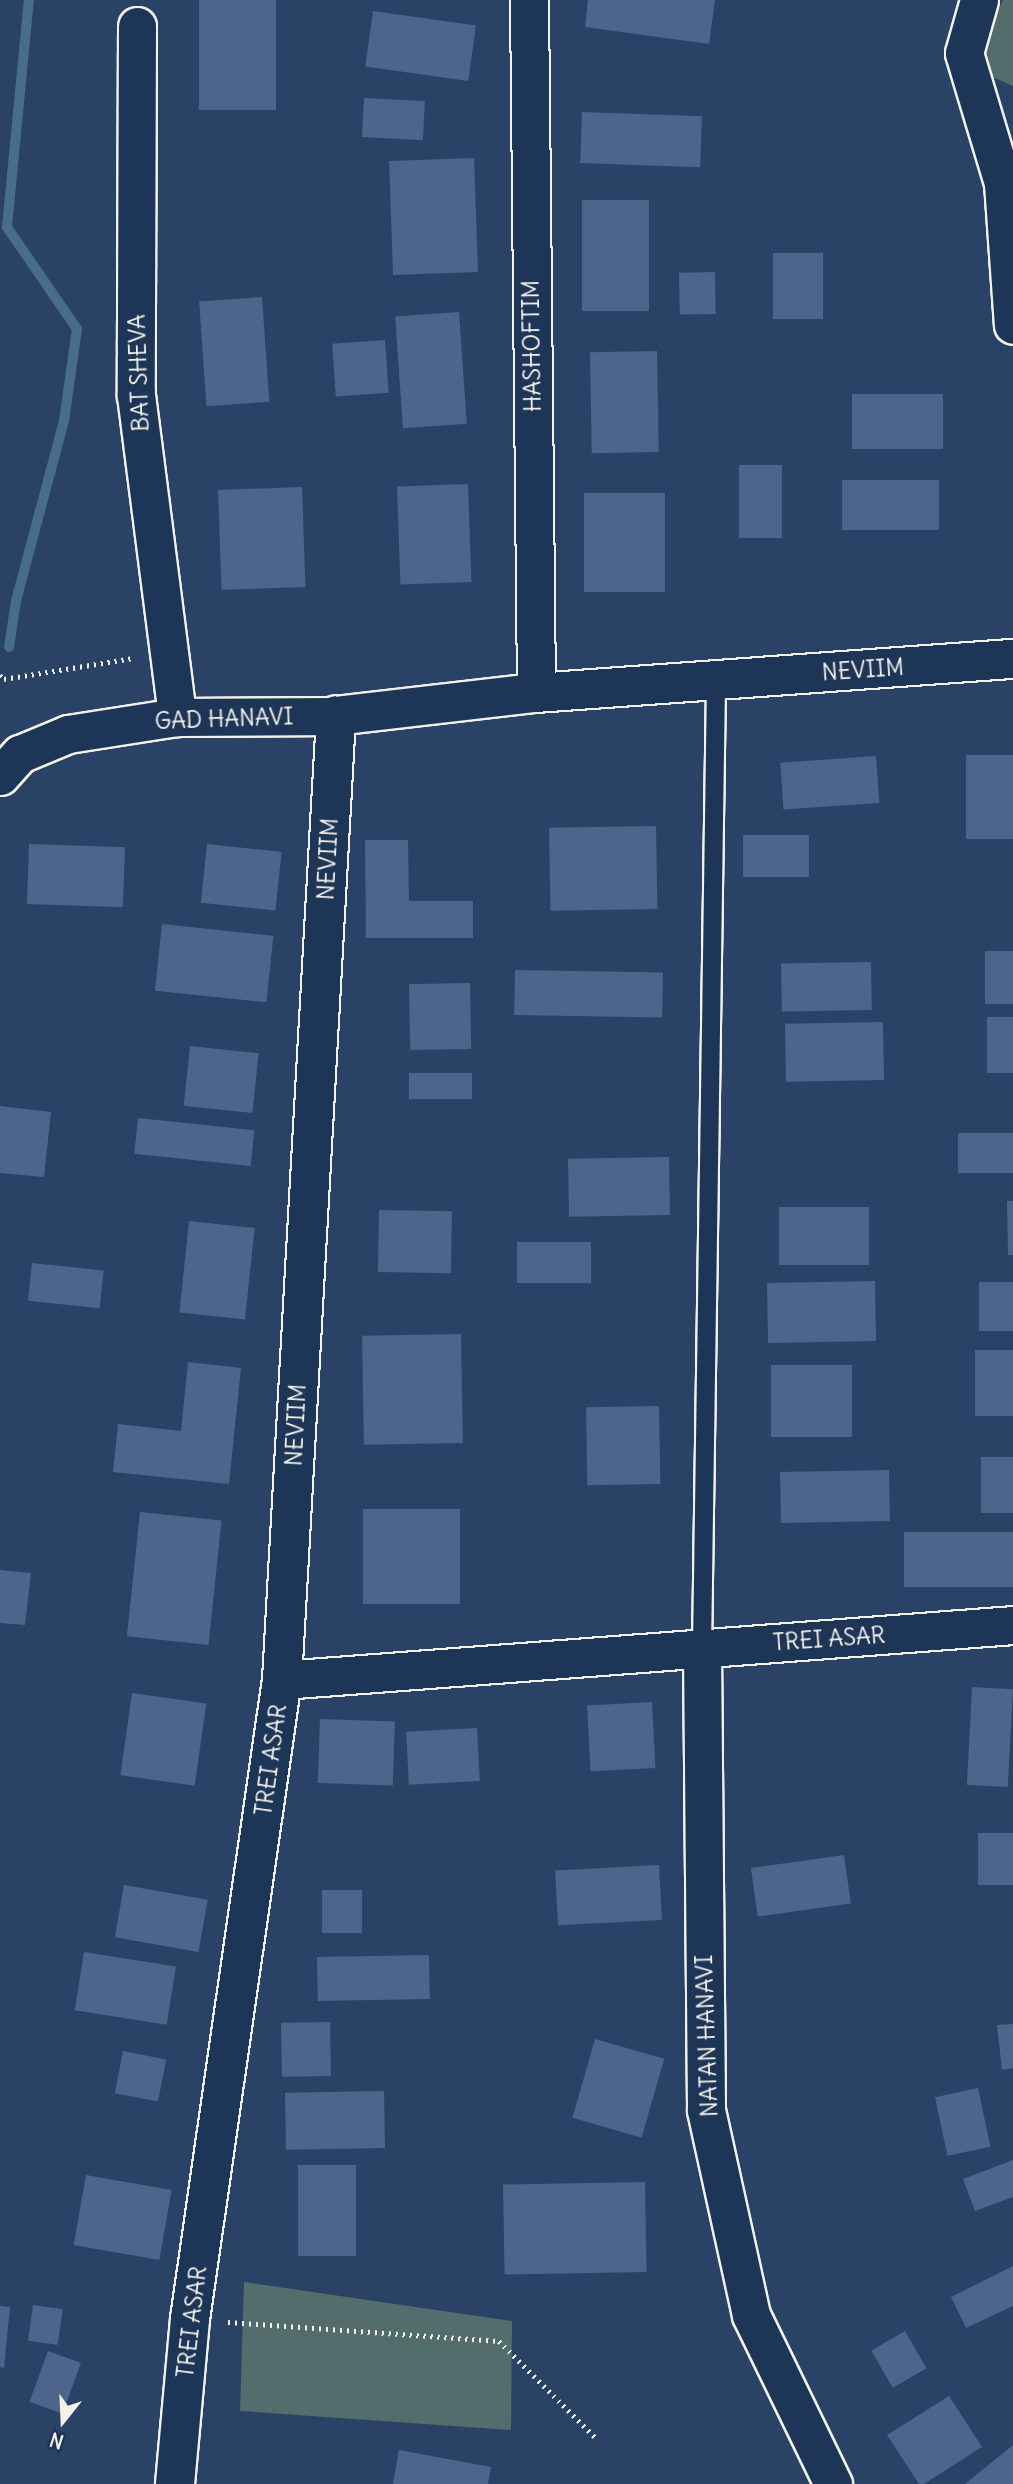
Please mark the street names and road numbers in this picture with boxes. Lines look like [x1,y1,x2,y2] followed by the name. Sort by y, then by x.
[517,280,547,412] street label: HASHOFTIM
[123,314,155,432] street label: BAT SHEVA
[821,653,905,687] street label: NEVIIM
[154,703,294,735] street label: GAD HANAVI
[312,817,344,901] street label: NEVIIM
[280,1383,312,1467] street label: NEVIIM
[772,1621,886,1657] street label: TREI ASAR
[249,1702,293,1818] street label: TREI ASAR
[690,1954,724,2118] street label: NATAN HANAVI
[171,2264,213,2380] street label: TREI ASAR

